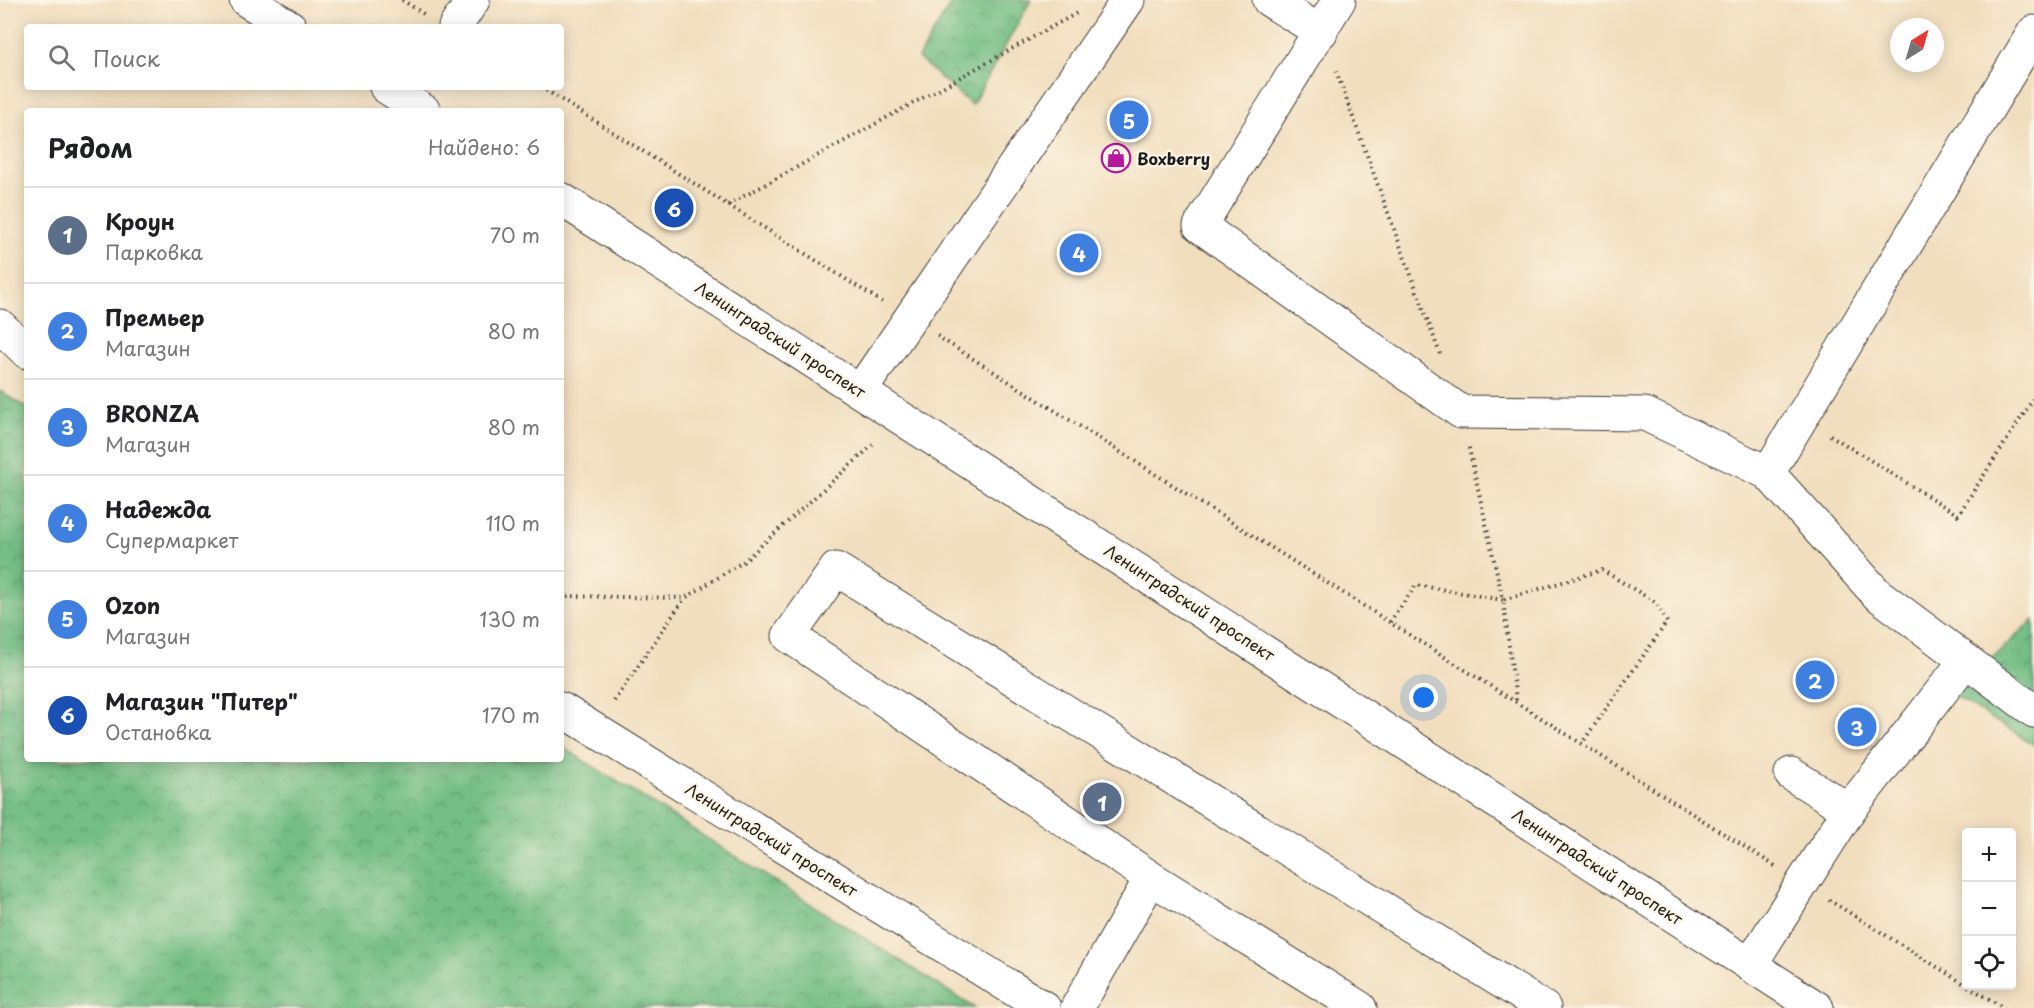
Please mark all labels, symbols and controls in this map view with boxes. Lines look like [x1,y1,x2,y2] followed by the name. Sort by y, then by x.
[1890,18,1944,72] north arrow
[24,24,564,90] search box
[45,41,78,74] icon: search
[93,41,160,74] text: Поиск
[1110,98,1148,142] pin: 5
[48,128,133,167] text: Рядом
[428,132,540,162] text: Найдено: 6
[1100,142,1132,174] shop icon: Boxberry
[1137,146,1210,170] place label: Boxberry
[654,186,694,230] pin: 6
[105,204,175,237] text: Кроун
[63,220,72,250] text: 1
[490,220,540,250] text: 70 m
[1060,230,1098,276] pin: 4
[105,237,203,267] text: Парковка
[691,275,871,403] street label: Ленинградский проспект
[105,300,205,333] text: Премьер
[60,316,75,346] text: 2
[488,316,540,346] text: 80 m
[105,333,191,363] text: Магазин
[105,396,199,429] text: BRONZA
[61,412,74,442] text: 3
[488,412,540,442] text: 80 m
[105,429,191,459] text: Магазин
[105,492,211,525] text: Надежда
[61,508,74,538] text: 4
[486,508,540,538] text: 110 m
[105,525,238,555] text: Супермаркет
[1100,538,1280,666] street label: Ленинградский проспект
[105,588,160,621] text: Ozon
[61,604,74,634] text: 5
[480,604,540,634] text: 130 m
[105,621,191,651] text: Магазин
[1796,658,1834,702] pin: 2
[1409,683,1438,712] your location
[105,684,298,717] text: Магазин "Питер"
[60,700,75,730] text: 6
[482,700,540,730] text: 170 m
[1838,704,1876,750] pin: 3
[105,717,211,747] text: Остановка
[681,776,863,902] street label: Ленинградский проспект
[1082,780,1122,824] pin: 1
[1508,802,1688,930] street label: Ленинградский проспект
[1962,828,2016,990] map controls
[1962,828,2016,882] button: +
[1962,882,2016,936] button: −
[1962,936,2016,990] button: locate

